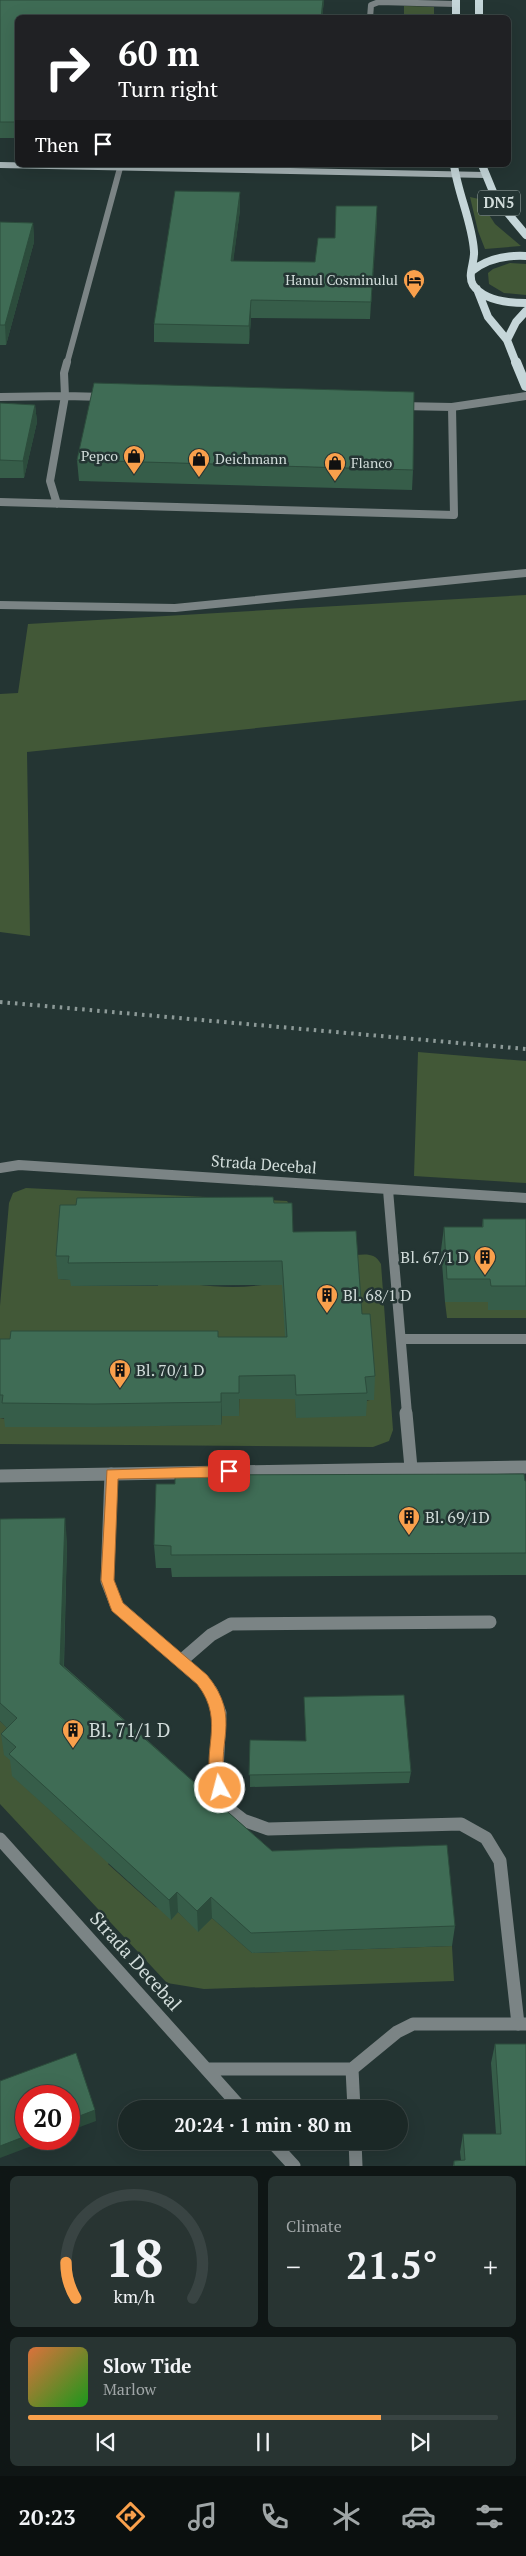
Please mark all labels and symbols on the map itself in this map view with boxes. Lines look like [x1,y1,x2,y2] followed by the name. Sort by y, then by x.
[478,190,520,216] road number: DN5
[402,268,426,299] hotel icon: Hanul Cosminulul
[285,270,398,289] place label: Hanul Cosminulul
[122,444,146,475] shop icon: Pepco
[81,446,118,465] place label: Pepco
[187,447,211,478] shop icon: Deichmann
[215,449,287,468] place label: Deichmann
[323,451,347,482] shop icon: Flanco
[351,453,392,472] place label: Flanco
[210,1149,318,1179] street label: Strada Decebal
[473,1245,497,1276] building icon: Bl. 67/1 D
[400,1246,469,1268] place label: Bl. 67/1 D
[315,1283,339,1314] building icon: Bl. 68/1 D
[343,1284,412,1306] place label: Bl. 68/1 D
[108,1358,132,1389] building icon: Bl. 70/1 D
[136,1359,205,1381] place label: Bl. 70/1 D
[208,1450,250,1492] pin
[397,1505,421,1536] building icon: Bl. 69/1D
[425,1506,490,1528] place label: Bl. 69/1D
[89,1717,171,1742] place label: Bl. 71/1 D
[61,1718,85,1749] building icon: Bl. 71/1 D
[193,1761,245,1813] position arrow
[85,1906,188,2016] street label: Strada Decebal
[15,2085,80,2150] speed limit sign: 20

